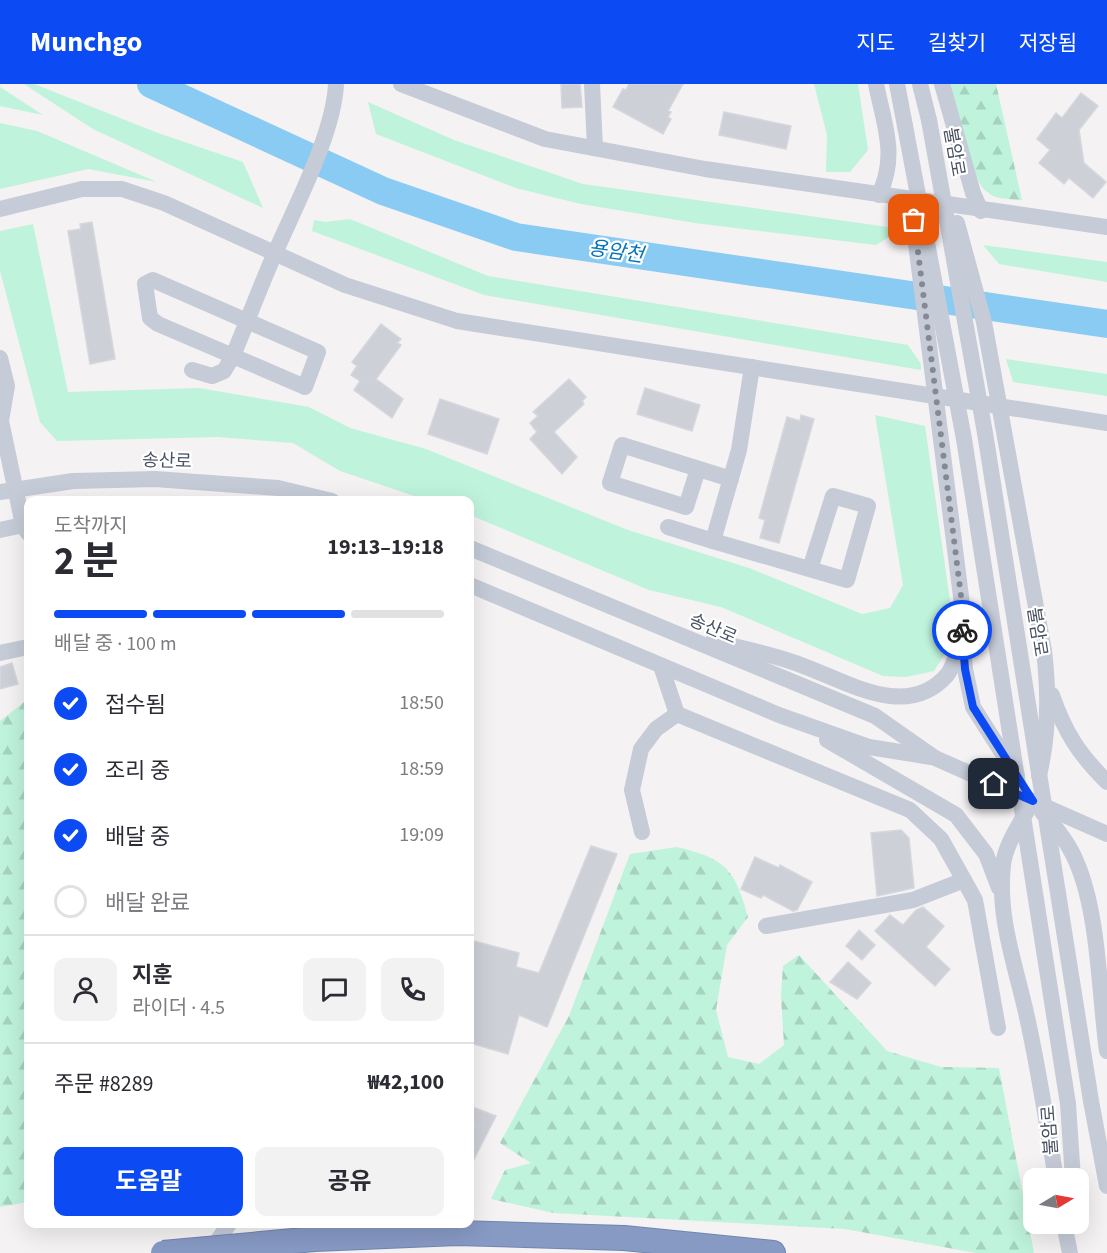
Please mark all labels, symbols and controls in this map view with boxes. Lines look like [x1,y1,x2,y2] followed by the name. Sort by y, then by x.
[30,22,142,62] text: Munchgo
[856,28,895,58] text: 지도
[928,28,986,58] text: 길찾기
[1019,28,1077,58] text: 저장됨
[937,125,971,179] street label: 불암로
[888,194,939,245] pin
[897,203,930,236] icon: bag
[587,234,648,270] water label: 용암천
[142,448,192,474] street label: 송산로
[54,512,128,540] text: 도착까지
[327,531,444,563] text: 19:13–19:18
[54,534,118,590] text: 2 분
[932,600,992,660] courier
[1021,606,1053,658] street label: 불암로
[685,608,741,650] street label: 송산로
[946,614,979,647] icon: bike
[54,630,177,658] text: 배달 중 · 100 m
[54,687,87,720] icon: check
[105,689,166,721] text: 접수됨
[399,689,444,717] text: 18:50
[54,753,87,786] icon: check
[105,755,170,787] text: 조리 중
[399,755,444,783] text: 18:59
[968,758,1019,809] pin
[977,767,1010,800] icon: home
[54,819,87,852] icon: check
[105,821,170,853] text: 배달 중
[399,821,444,849] text: 19:09
[105,887,190,919] text: 배달 완료
[54,958,117,1021] button: person
[303,958,366,1021] button: chat
[381,958,444,1021] button: phone
[132,959,172,991] text: 지훈
[132,994,225,1022] text: 라이더 · 4.5
[368,1066,444,1098] text: ₩42,100
[54,1068,154,1100] text: 주문 #8289
[1036,1104,1064,1156] street label: 불암로
[54,1147,243,1216] button: 도움말
[255,1147,444,1216] button: 공유
[1023,1168,1089,1234] north arrow
[1023,1168,1089,1234] map controls

